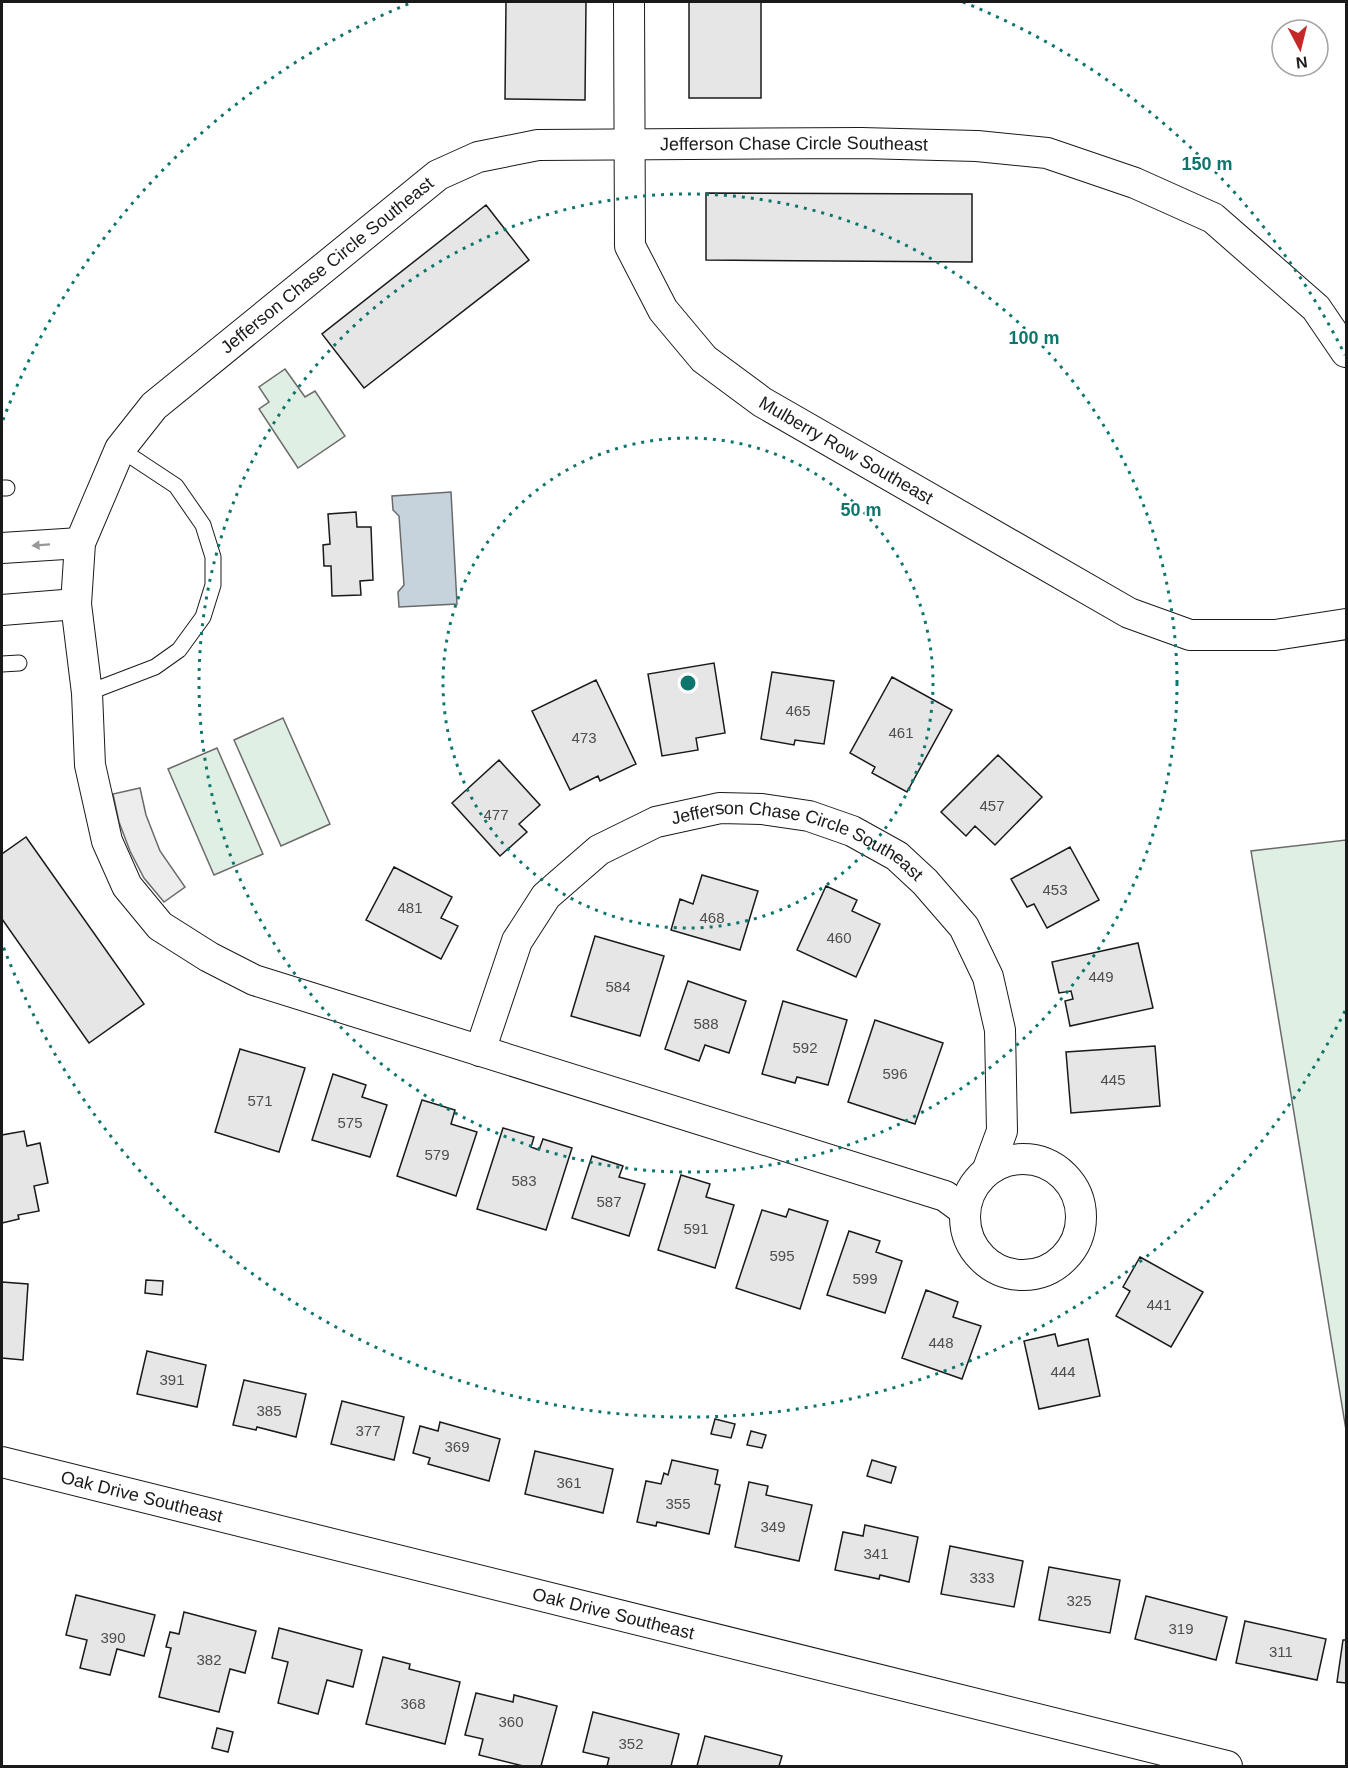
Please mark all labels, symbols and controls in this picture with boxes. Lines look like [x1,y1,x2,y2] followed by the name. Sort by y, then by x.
[1270,18,1330,78] north arrow
[1295,53,1309,72] text: N
[660,133,928,155] street label: Jefferson Chase Circle Southeast
[1181,154,1233,174] text: 150 m
[217,173,437,358] street label: Jefferson Chase Circle Southeast
[1008,328,1060,348] text: 100 m
[756,392,936,508] street label: Mulberry Row Southeast
[840,500,882,520] text: 50 m
[31,541,50,550] one-way arrow
[678,673,698,693] centre of rings
[785,702,811,719] house number: 465
[888,724,914,741] house number: 461
[571,729,597,746] house number: 473
[669,797,927,885] street label: Jefferson Chase Circle Southeast
[979,797,1005,814] house number: 457
[483,806,509,823] house number: 477
[1042,881,1068,898] house number: 453
[397,899,423,916] house number: 481
[699,909,725,926] house number: 468
[826,929,852,946] house number: 460
[1088,968,1114,985] house number: 449
[605,978,631,995] house number: 584
[693,1015,719,1032] house number: 588
[792,1039,818,1056] house number: 592
[882,1065,908,1082] house number: 596
[1100,1071,1126,1088] house number: 445
[247,1092,273,1109] house number: 571
[337,1114,363,1131] house number: 575
[424,1146,450,1163] house number: 579
[511,1172,537,1189] house number: 583
[596,1193,622,1210] house number: 587
[683,1220,709,1237] house number: 591
[769,1247,795,1264] house number: 595
[852,1270,878,1287] house number: 599
[1146,1296,1172,1313] house number: 441
[928,1334,954,1351] house number: 448
[1050,1363,1076,1380] house number: 444
[159,1371,185,1388] house number: 391
[256,1402,282,1419] house number: 385
[355,1422,381,1439] house number: 377
[444,1438,470,1455] house number: 369
[59,1467,225,1526] street label: Oak Drive Southeast
[556,1474,582,1491] house number: 361
[665,1495,691,1512] house number: 355
[760,1518,786,1535] house number: 349
[863,1545,889,1562] house number: 341
[969,1569,995,1586] house number: 333
[530,1584,697,1643] street label: Oak Drive Southeast
[1066,1592,1092,1609] house number: 325
[1168,1620,1194,1637] house number: 319
[100,1629,126,1646] house number: 390
[1269,1643,1293,1660] house number: 311
[196,1651,222,1668] house number: 382
[400,1695,426,1712] house number: 368
[498,1713,524,1730] house number: 360
[618,1735,644,1752] house number: 352

